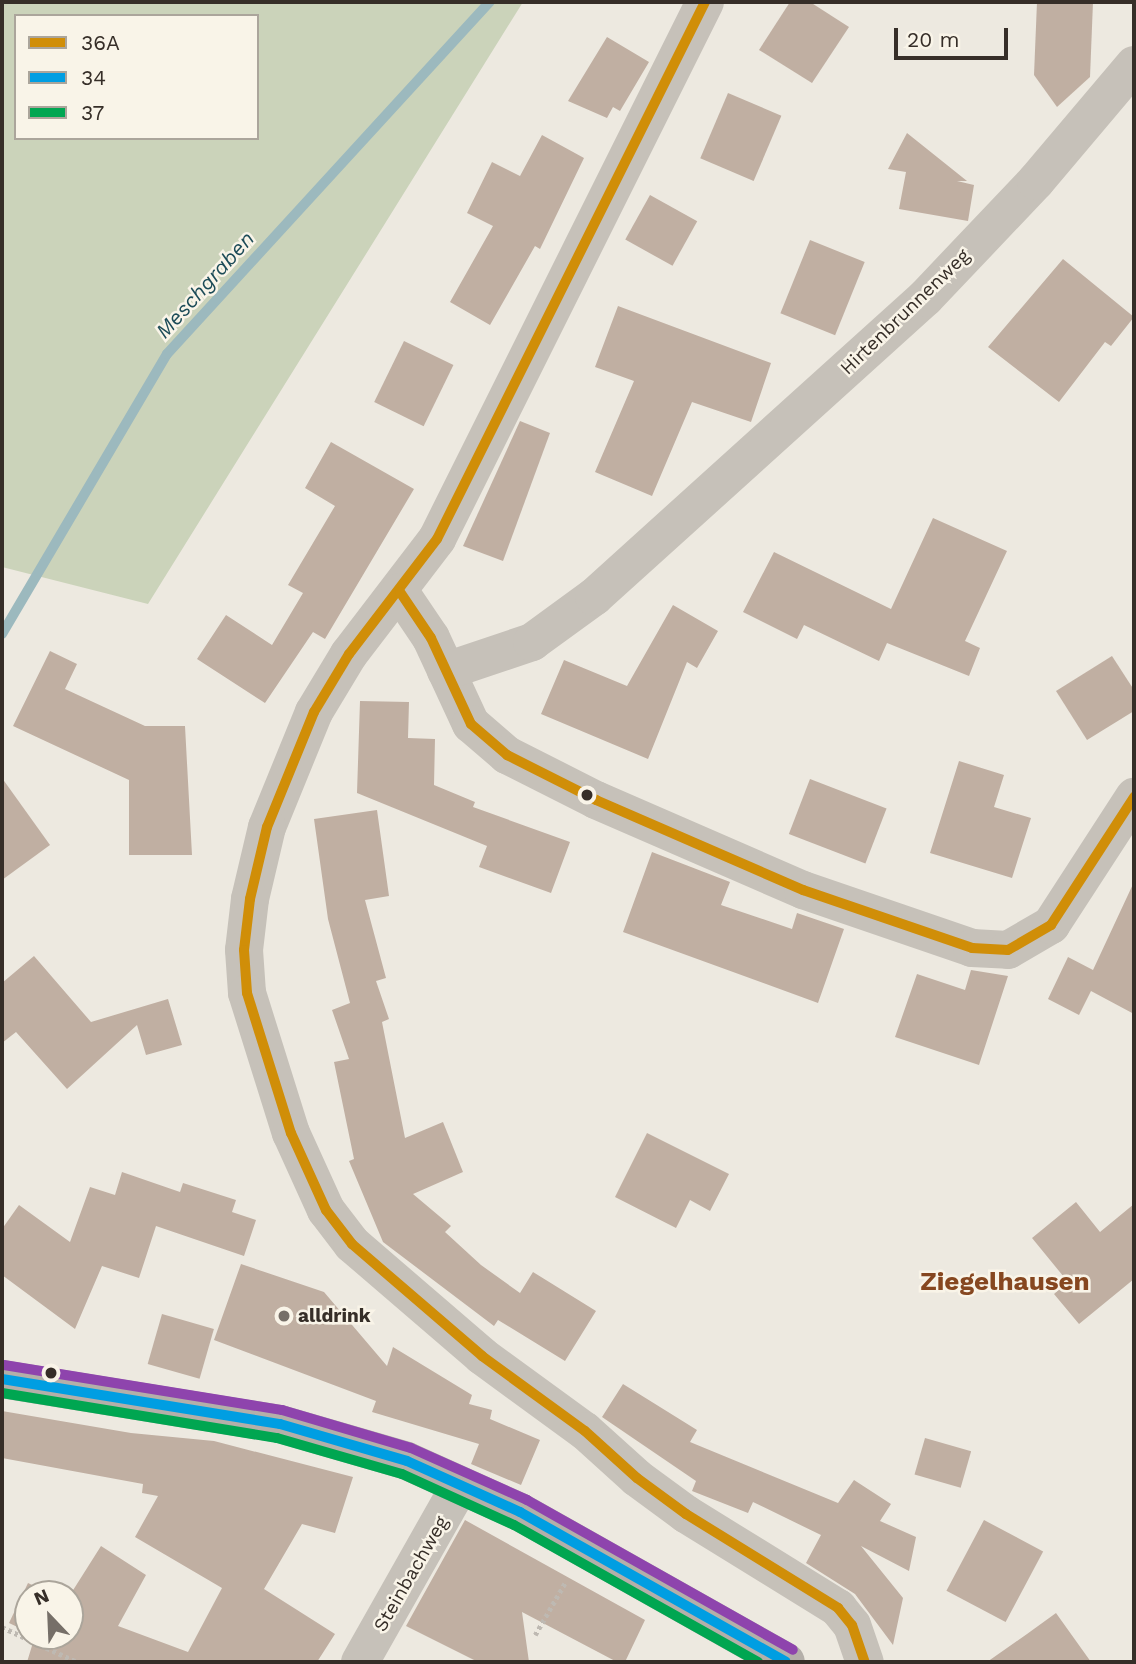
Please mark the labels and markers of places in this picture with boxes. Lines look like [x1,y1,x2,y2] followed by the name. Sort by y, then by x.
[580,788,594,802] unlabelled marker
[298,1305,371,1327] place label: alldrink
[276,1308,292,1324] marker: alldrink
[44,1366,58,1380] unlabelled marker

